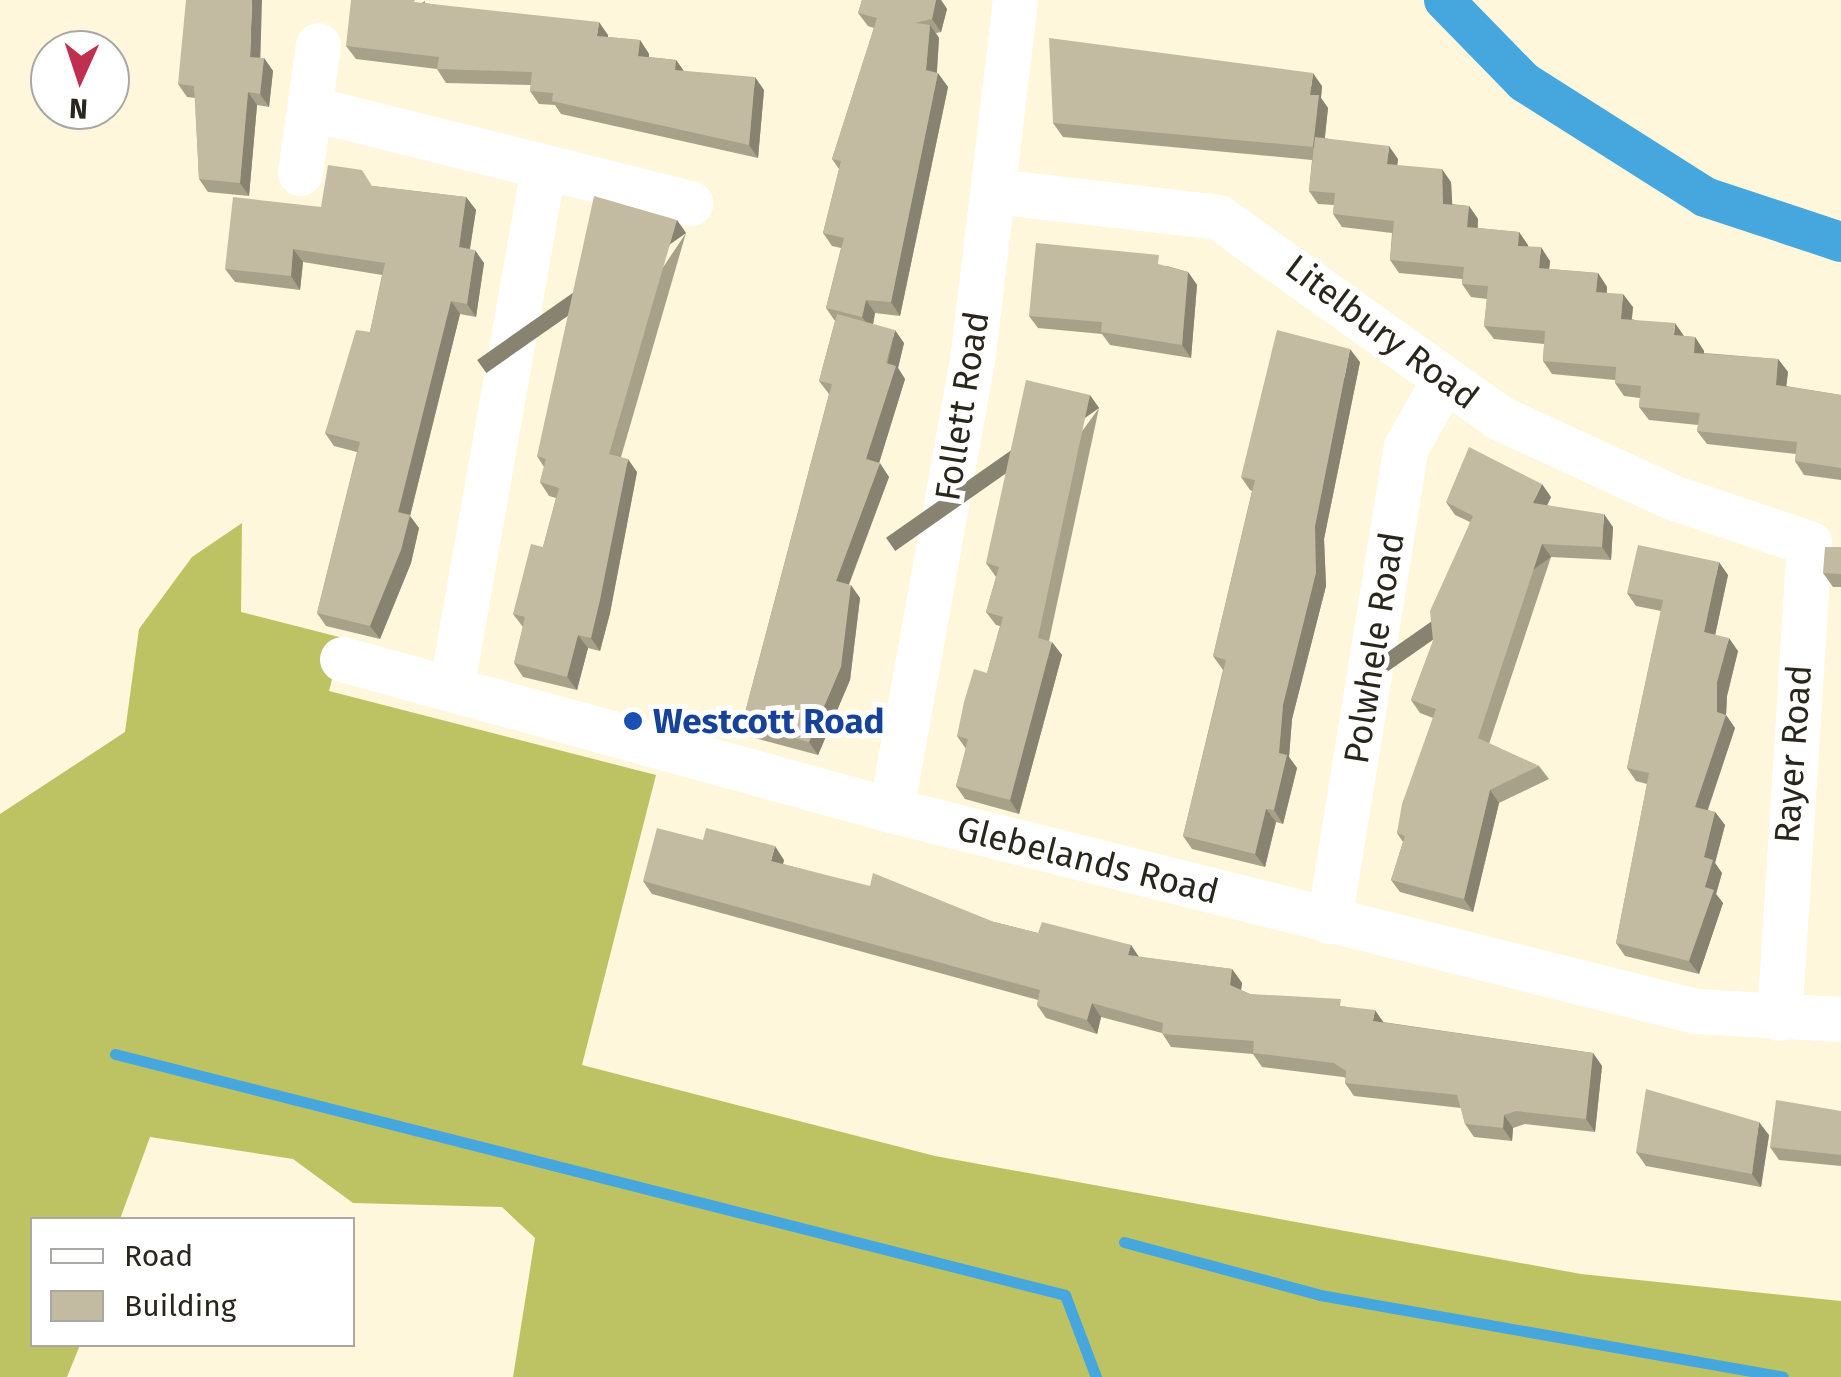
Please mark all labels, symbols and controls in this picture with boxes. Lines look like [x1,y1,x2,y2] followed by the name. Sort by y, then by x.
[30,30,130,130] north arrow
[68,91,89,125] text: N
[1277,246,1487,418] street label: Litelbury Road
[926,308,998,504] street label: Follett Road
[1335,529,1413,767] street label: Polwhele Road
[1766,663,1820,845] street label: Rayer Road
[653,700,885,742] place label: Westcott Road
[622,710,644,732] marker: Westcott Road
[953,807,1223,913] street label: Glebelands Road
[30,1217,355,1347] legend
[124,1238,193,1274] text: Road
[124,1288,236,1324] text: Building

